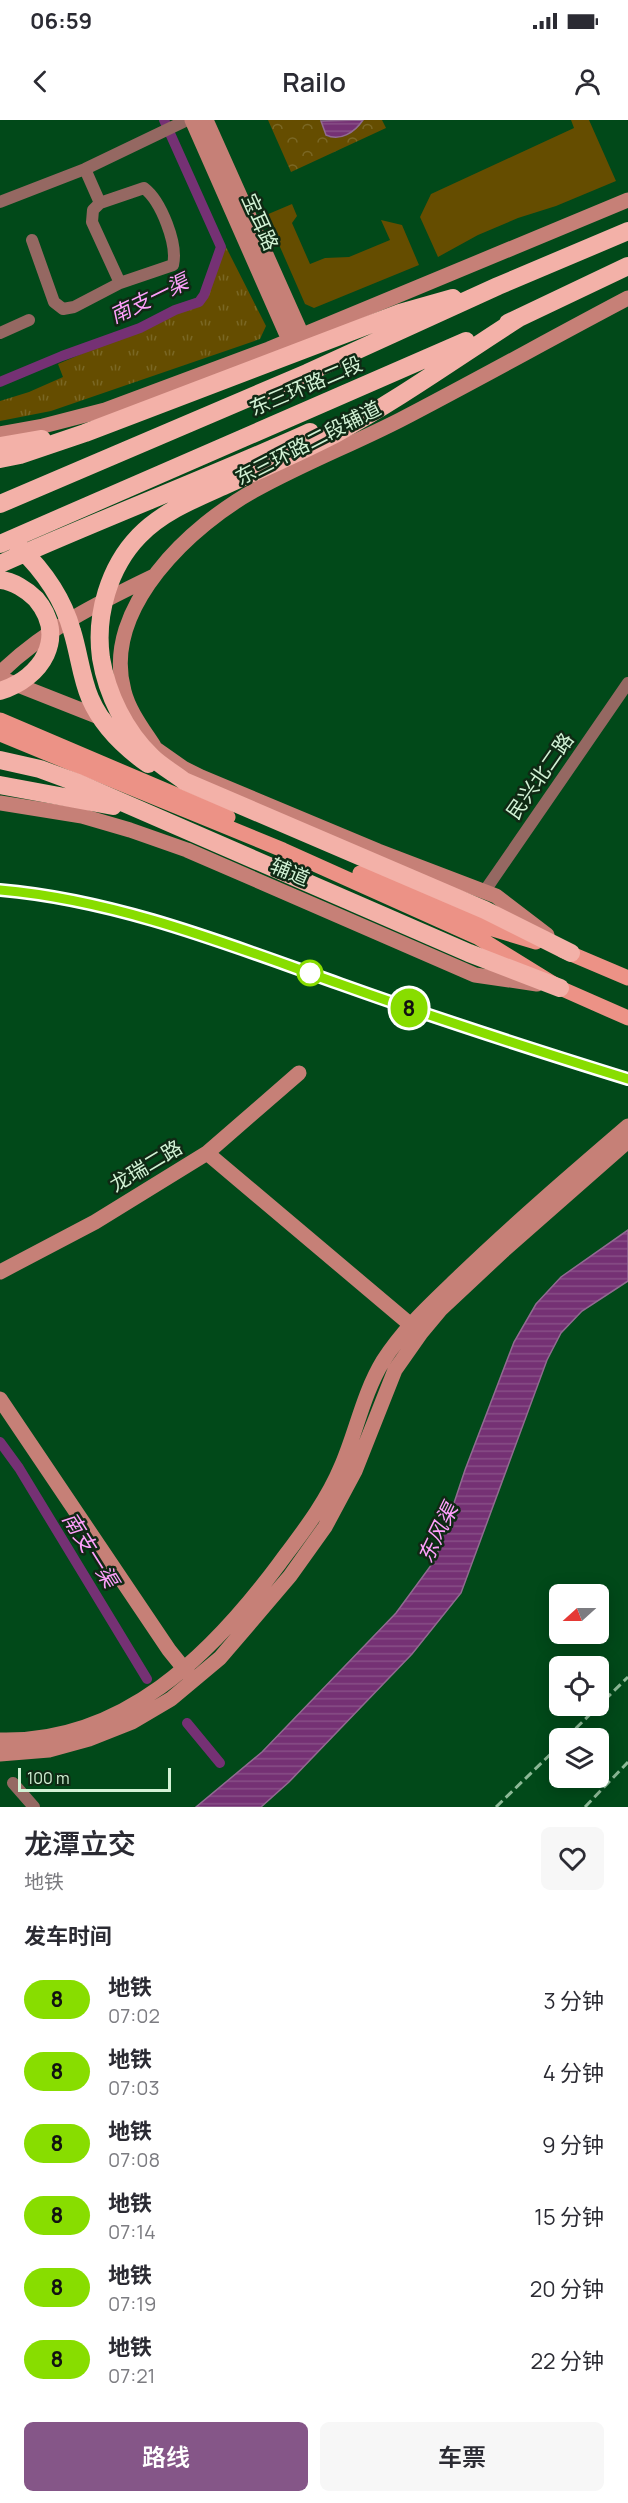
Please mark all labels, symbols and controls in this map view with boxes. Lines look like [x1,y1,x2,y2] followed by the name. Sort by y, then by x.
[30,6,92,36] text: 06:59
[282,63,346,100] text: Railo
[24,65,57,98] icon: back
[571,65,604,98] icon: person
[236,189,285,255] street label: 宝耳路
[105,266,195,329] water label: 南支一渠
[245,350,366,421] street label: 东三环路二段
[230,394,385,491] street label: 东三环路二段辅道
[500,727,579,824] street label: 民兴北二路
[267,851,314,892] street label: 辅道
[297,960,323,986] unlabelled marker
[390,988,428,1028] line badge: 8
[403,994,415,1022] text: 8
[105,1133,187,1198] street label: 龙瑞二路
[411,1495,465,1567] water label: 东风渠
[57,1506,127,1595] water label: 南支一渠
[549,1584,609,1644] north arrow
[549,1584,609,1788] map controls
[549,1656,609,1716] button: locate
[549,1728,609,1788] button: layers
[18,1765,171,1792] scale bar
[27,1767,70,1789] text: 100 m
[24,1824,136,1862] text: 龙潭立交
[541,1827,604,1890] button: heart
[24,1868,64,1895] text: 地铁
[24,1921,112,1951] text: 发车时间
[108,1972,152,2002] text: 地铁
[51,1985,63,2013] text: 8
[543,1986,604,2016] text: 3 分钟
[108,2002,160,2029] text: 07:02
[108,2044,152,2074] text: 地铁
[51,2057,63,2085] text: 8
[543,2058,604,2088] text: 4 分钟
[108,2074,159,2101] text: 07:03
[108,2116,152,2146] text: 地铁
[51,2129,63,2157] text: 8
[542,2130,604,2160] text: 9 分钟
[108,2146,160,2173] text: 07:08
[108,2188,152,2218] text: 地铁
[51,2201,63,2229] text: 8
[534,2202,604,2232] text: 15 分钟
[108,2218,156,2245] text: 07:14
[108,2260,152,2290] text: 地铁
[51,2273,63,2301] text: 8
[530,2274,604,2304] text: 20 分钟
[108,2290,156,2317] text: 07:19
[108,2332,152,2362] text: 地铁
[51,2345,63,2373] text: 8
[531,2346,604,2376] text: 22 分钟
[108,2362,155,2389] text: 07:21
[24,2422,308,2491] button: 路线
[320,2422,604,2491] button: 车票

